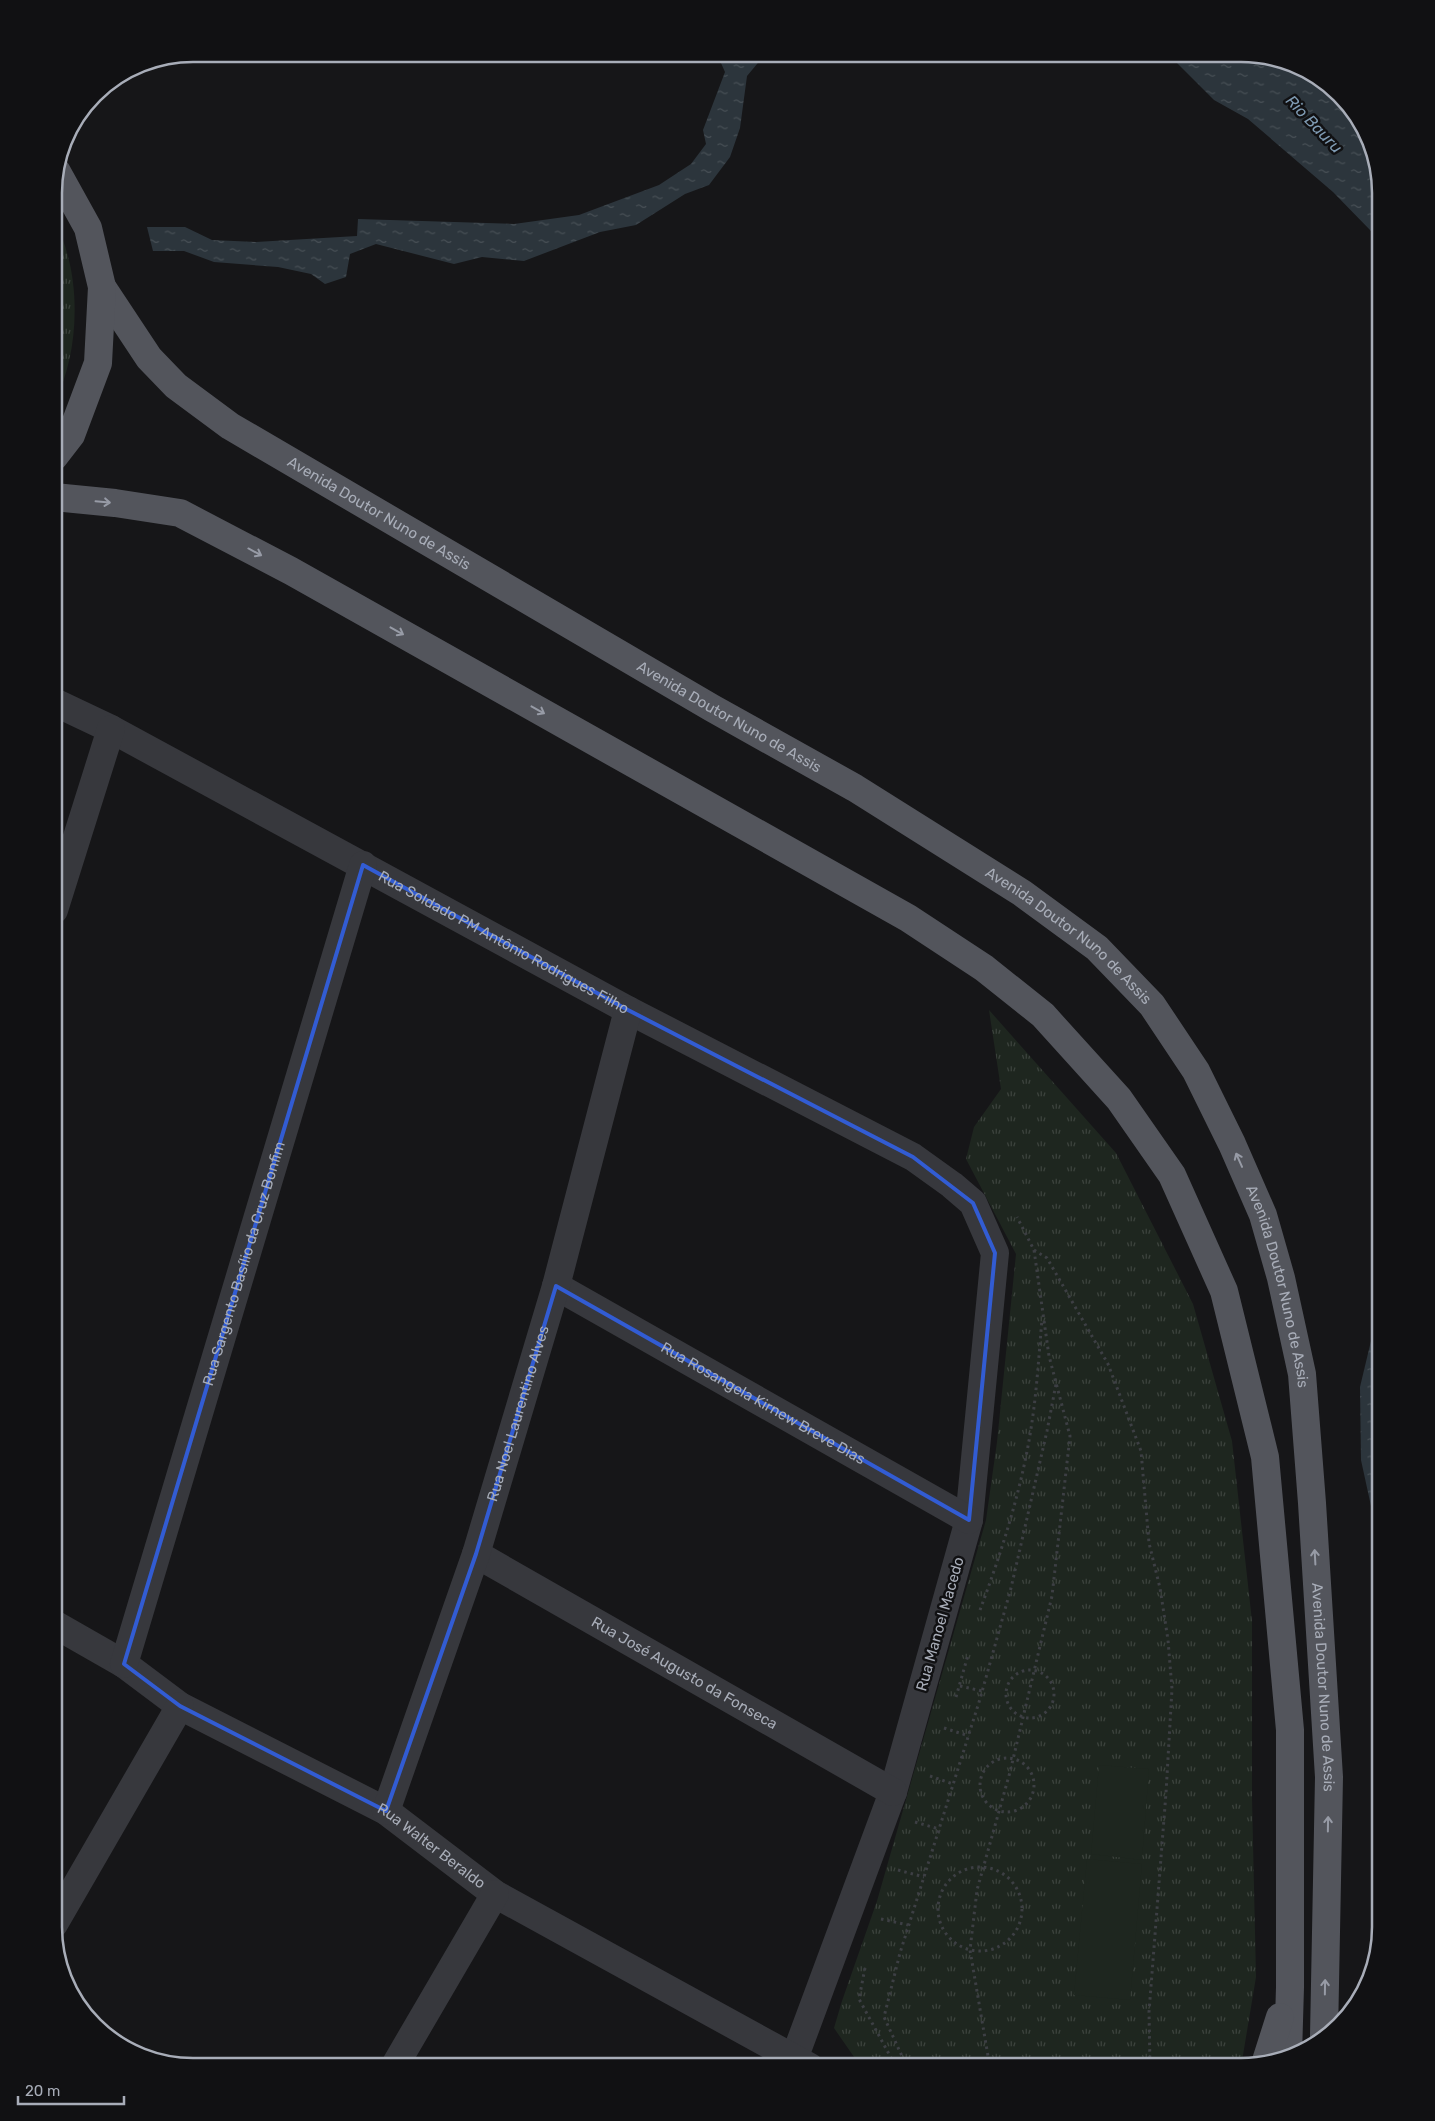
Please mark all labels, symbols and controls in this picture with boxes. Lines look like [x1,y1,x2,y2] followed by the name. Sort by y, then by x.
[1282,91,1346,157] water label: Rio Bauru
[284,453,474,574] street label: Avenida Doutor Nuno de Assis
[94,497,110,506] one-way arrow
[247,547,262,557] one-way arrow
[389,626,403,636] one-way arrow
[634,657,825,777] street label: Avenida Doutor Nuno de Assis
[531,706,545,716] one-way arrow
[982,863,1156,1008] street label: Avenida Doutor Nuno de Assis
[375,867,632,1018] street label: Rua Soldado PM Antônio Rodrigues Filho
[199,1139,289,1388] street label: Rua Sargento Basílio da Cruz Bonfim
[1234,1153,1244,1168] one-way arrow
[1242,1182,1312,1389] street label: Avenida Doutor Nuno de Assis
[483,1323,553,1504] street label: Rua Noel Laurentino Alves
[658,1338,869,1469] street label: Rua Rosangela Kirnew Breve Dias
[1311,1550,1320,1566] one-way arrow
[912,1555,968,1693] street label: Rua Manoel Macedo
[1308,1582,1338,1792] street label: Avenida Doutor Nuno de Assis
[588,1613,781,1733] street label: Rua José Augusto da Fonseca
[374,1799,489,1892] street label: Rua Walter Beraldo
[1323,1817,1333,1833] one-way arrow
[1320,1979,1330,1996] one-way arrow
[18,2074,124,2106] scale bar
[25,2082,60,2100] text: 20 m

